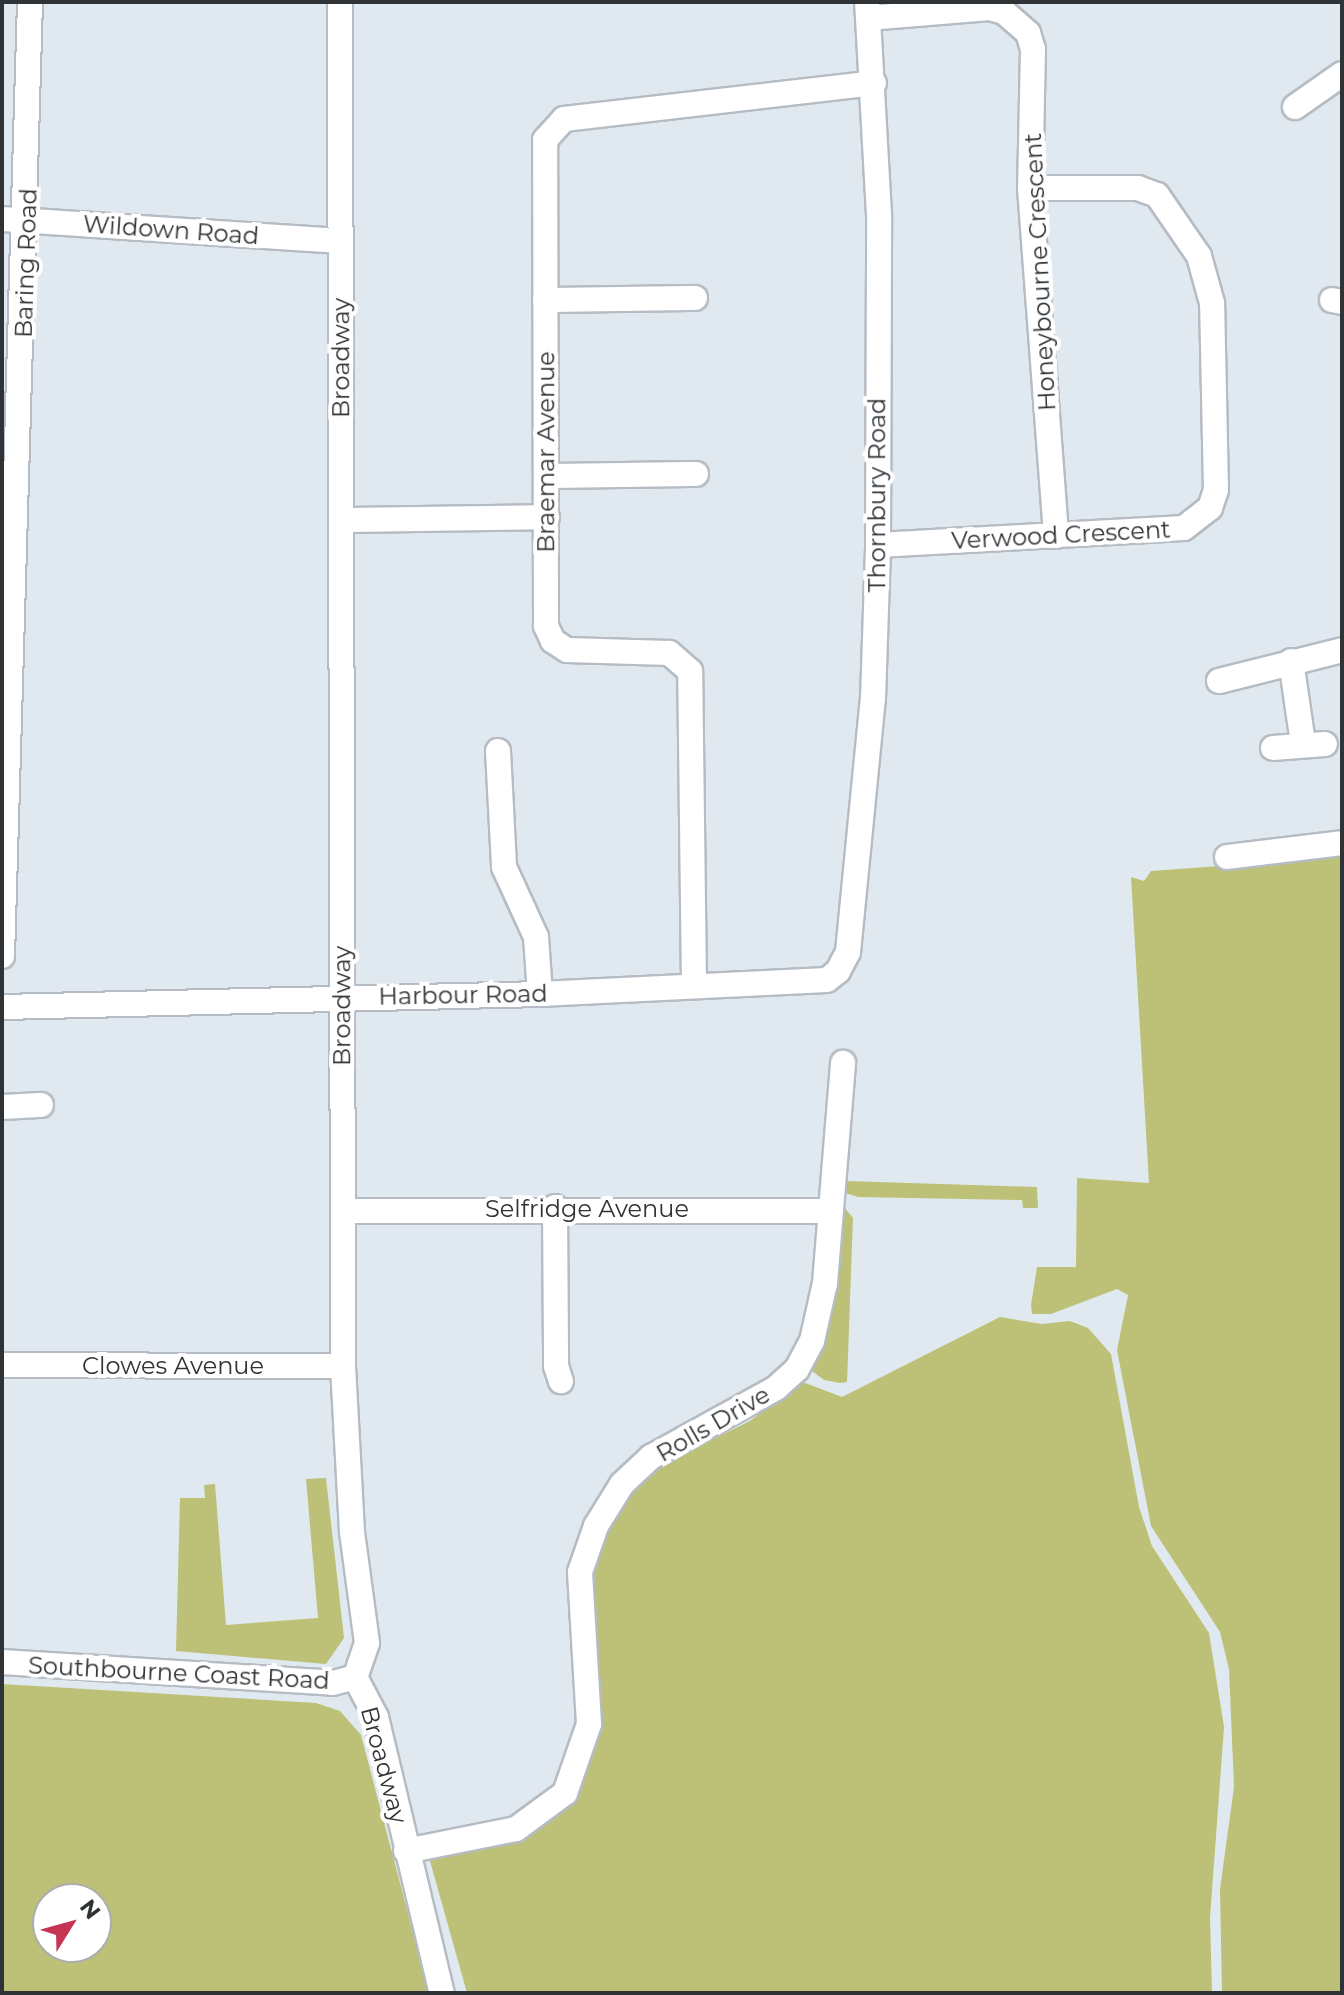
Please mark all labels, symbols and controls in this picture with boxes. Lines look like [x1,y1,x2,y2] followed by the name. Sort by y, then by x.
[1018,132,1062,412] street label: Honeybourne Crescent
[9,188,43,338] street label: Baring Road
[82,209,260,251] street label: Wildown Road
[327,298,355,418] street label: Broadway
[532,351,560,553] street label: Braemar Avenue
[863,398,891,592] street label: Thornbury Road
[951,515,1171,555] street label: Verwood Crescent
[328,946,356,1066] street label: Broadway
[378,979,548,1011] street label: Harbour Road
[485,1195,689,1223] street label: Selfridge Avenue
[82,1352,264,1380] street label: Clowes Avenue
[651,1380,775,1468] street label: Rolls Drive
[28,1651,330,1695] street label: Southbourne Coast Road
[355,1703,413,1827] street label: Broadway
[32,1883,112,1963] north arrow
[74,1894,106,1925] text: N

